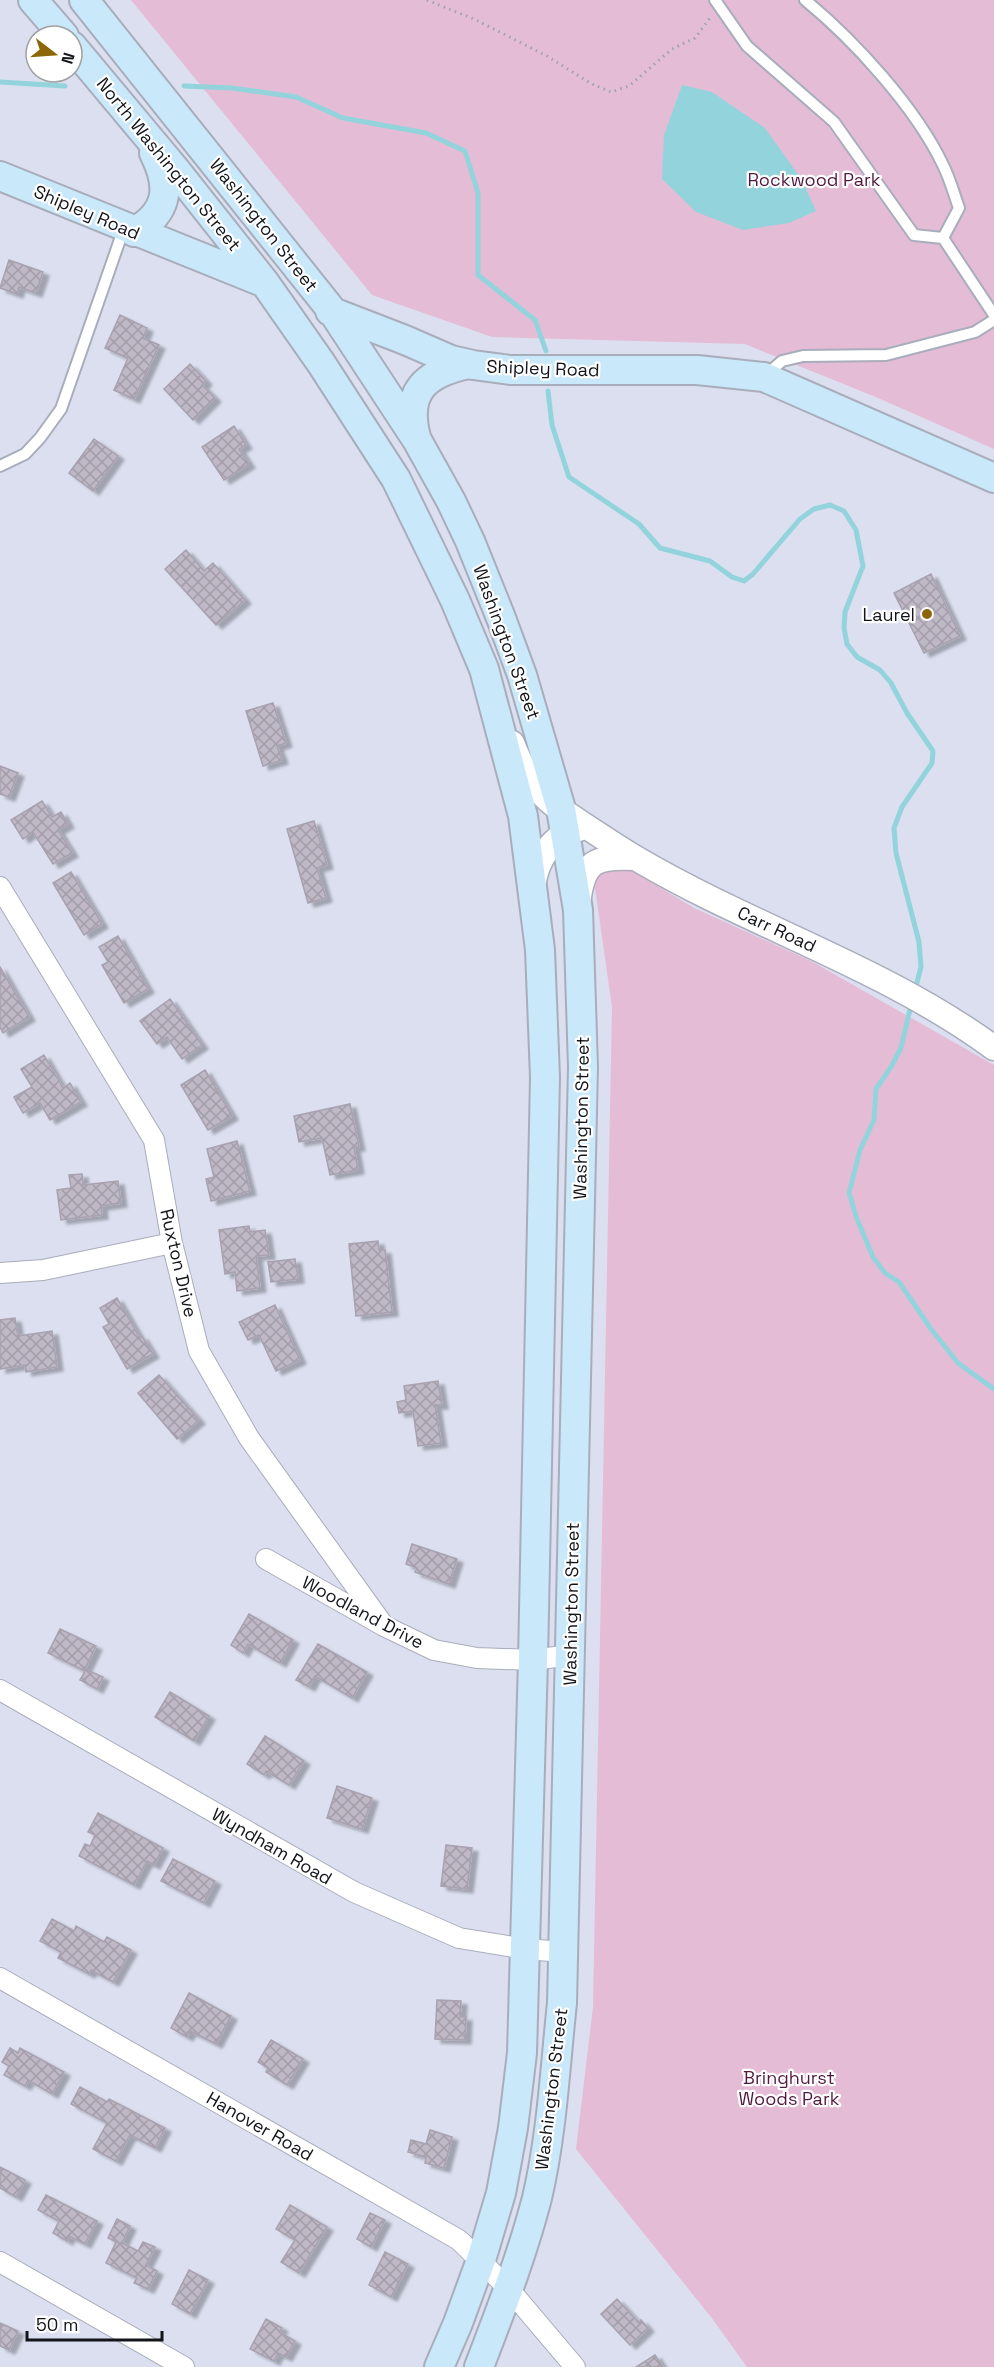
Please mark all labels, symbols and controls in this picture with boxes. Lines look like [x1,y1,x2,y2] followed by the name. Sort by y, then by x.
[24,24,84,84] north arrow
[56,50,79,66] text: N
[92,73,246,255] street label: North Washington Street
[205,154,323,296] street label: Washington Street
[747,168,881,191] park label: Rockwood Park
[31,179,143,245] street label: Shipley Road
[486,355,600,381] street label: Shipley Road
[468,561,546,723] street label: Washington Street
[863,603,915,626] place label: Laurel
[920,607,934,621] marker: Laurel
[734,901,820,957] street label: Carr Road
[568,1036,594,1200] street label: Washington Street
[155,1206,203,1320] street label: Ruxton Drive
[558,1522,584,1686] street label: Washington Street
[298,1570,428,1654] street label: Woodland Drive
[208,1802,336,1890] street label: Wyndham Road
[530,2007,572,2171] street label: Washington Street
[739,2066,840,2110] park label: Bringhurst Woods Park
[202,2086,318,2166] street label: Hanover Road
[27,2304,162,2342] scale bar
[36,2313,78,2336] text: 50 m

